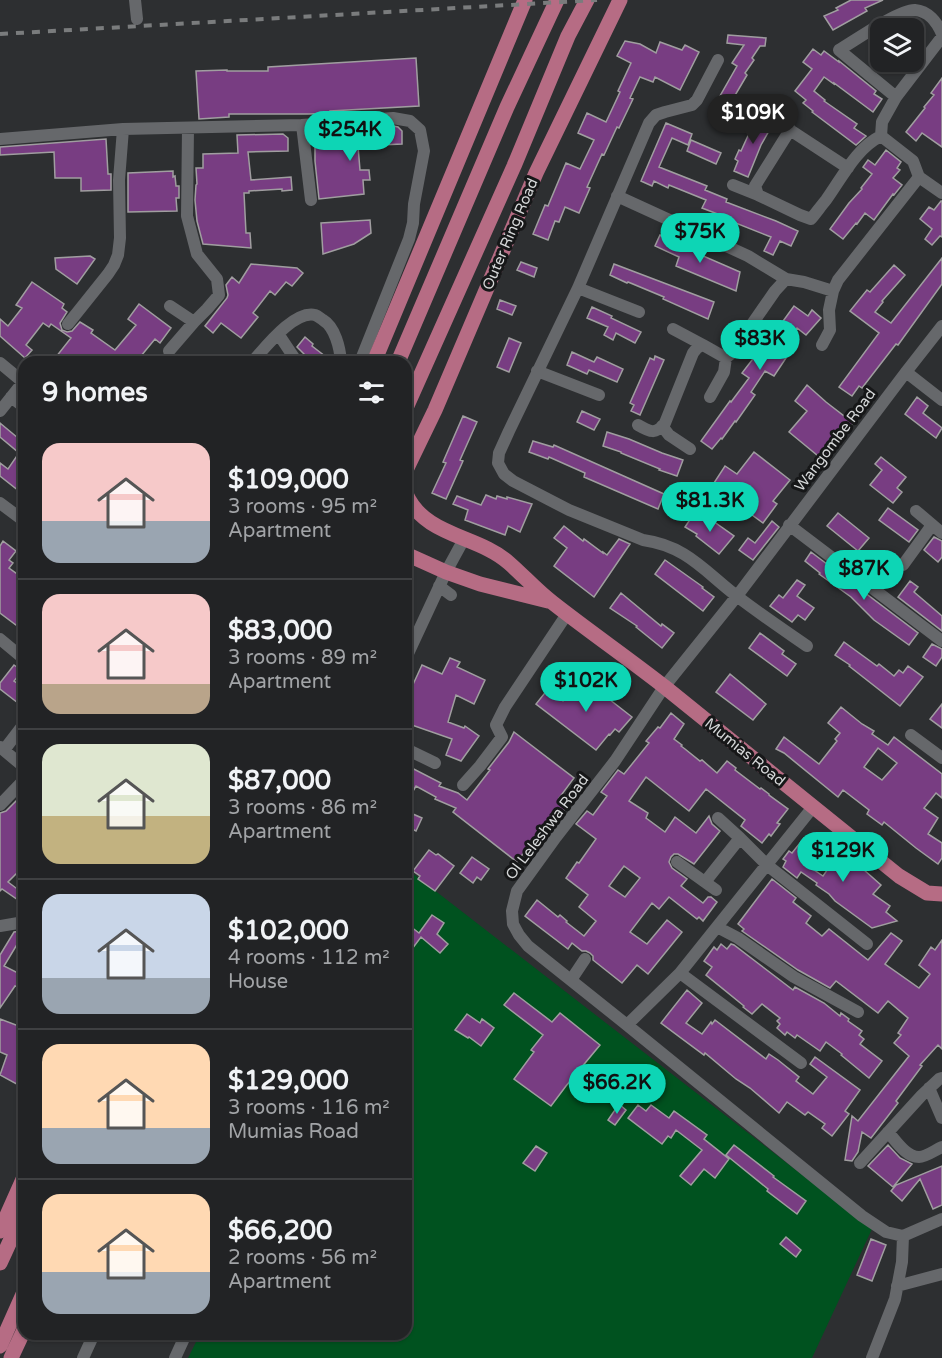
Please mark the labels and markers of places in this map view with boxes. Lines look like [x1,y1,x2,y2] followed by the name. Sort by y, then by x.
[711,94,795,145] pin: $109K
[308,111,392,162] pin: $254K
[664,213,736,264] pin: $75K
[724,320,796,371] pin: $83K
[661,482,759,533] pin: $81.3K
[828,550,900,601] pin: $87K
[544,662,628,713] pin: $102K
[801,832,885,883] pin: $129K
[568,1064,666,1115] pin: $66.2K

